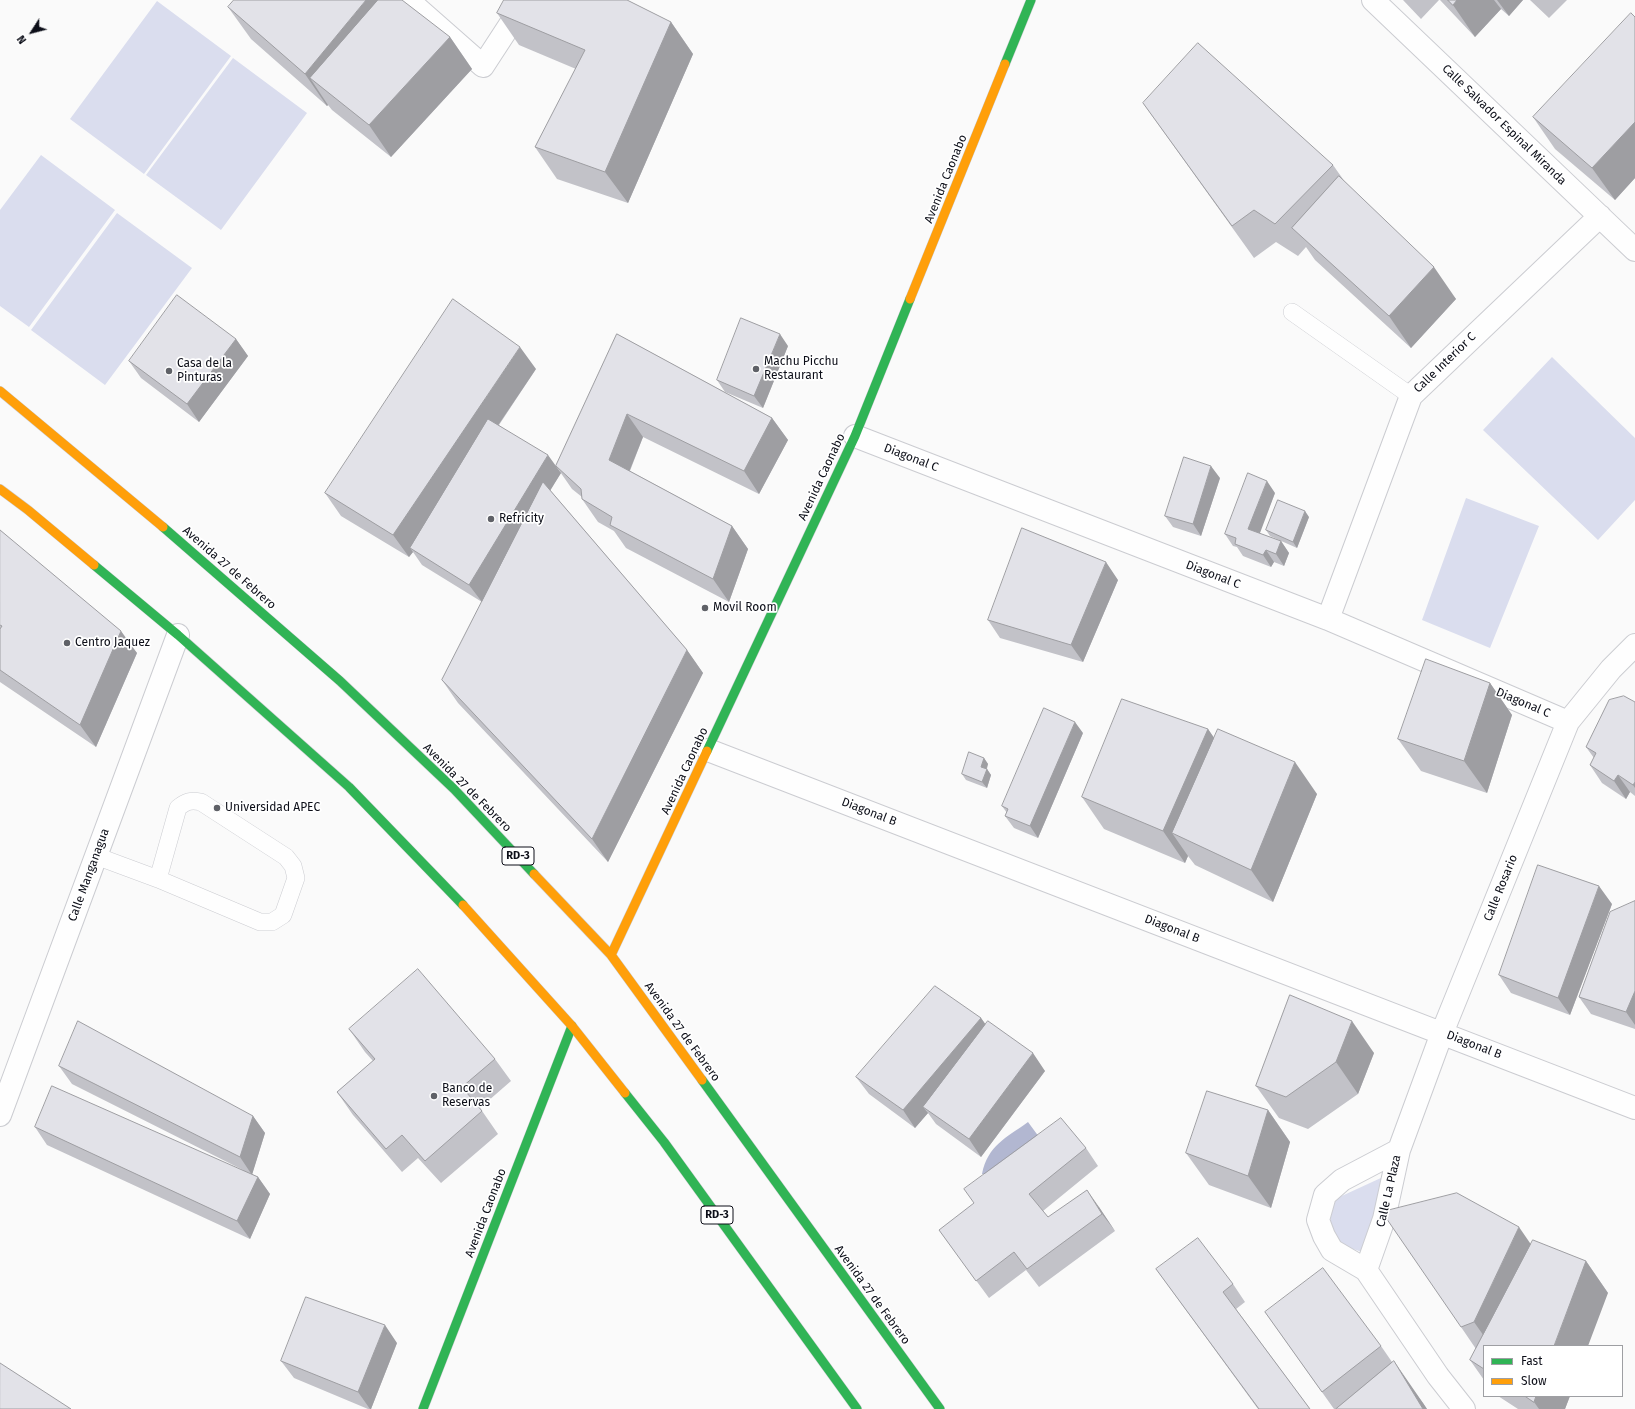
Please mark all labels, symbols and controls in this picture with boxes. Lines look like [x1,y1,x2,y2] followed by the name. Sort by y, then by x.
[12,12,52,52] north arrow
[14,33,29,46] text: N
[1439,62,1569,188] street label: Calle Salvador Espinal Miranda
[922,133,970,225] street label: Avenida Caonabo
[1411,330,1479,396] street label: Calle Interior C
[764,355,838,383] place label: Machu Picchu Restaurant
[177,357,232,385] place label: Casa de la Pinturas
[751,364,761,374] marker: Machu Picchu Restaurant
[164,366,174,376] marker: Casa de la Pinturas
[796,431,848,523] street label: Avenida Caonabo
[882,441,940,475] street label: Diagonal C
[499,512,544,526] place label: Refricity
[486,514,496,524] marker: Refricity
[179,524,279,612] street label: Avenida 27 de Febrero
[1184,558,1242,592] street label: Diagonal C
[713,601,777,615] place label: Movil Room
[700,603,710,613] marker: Movil Room
[75,636,150,650] place label: Centro Jaquez
[62,638,72,648] marker: Centro Jaquez
[1494,685,1552,721] street label: Diagonal C
[659,725,711,817] street label: Avenida Caonabo
[420,741,514,835] street label: Avenida 27 de Febrero
[839,795,899,829] street label: Diagonal B
[225,801,320,815] place label: Universidad APEC
[212,803,222,813] marker: Universidad APEC
[65,826,113,924] street label: Calle Manganagua
[502,847,534,865] road number: RD-3
[1481,852,1521,924] street label: Calle Rosario
[1142,912,1202,946] street label: Diagonal B
[641,980,723,1084] street label: Avenida 27 de Febrero
[1444,1028,1504,1062] street label: Diagonal B
[442,1082,492,1110] place label: Banco de Reservas
[429,1091,439,1101] marker: Banco de Reservas
[1374,1153,1404,1229] street label: Calle La Plaza
[462,1166,510,1260] street label: Avenida Caonabo
[701,1206,733,1224] road number: RD-3
[831,1243,913,1347] street label: Avenida 27 de Febrero
[1483,1345,1623,1397] legend
[1521,1354,1543,1368] text: Fast
[1521,1374,1547,1388] text: Slow

